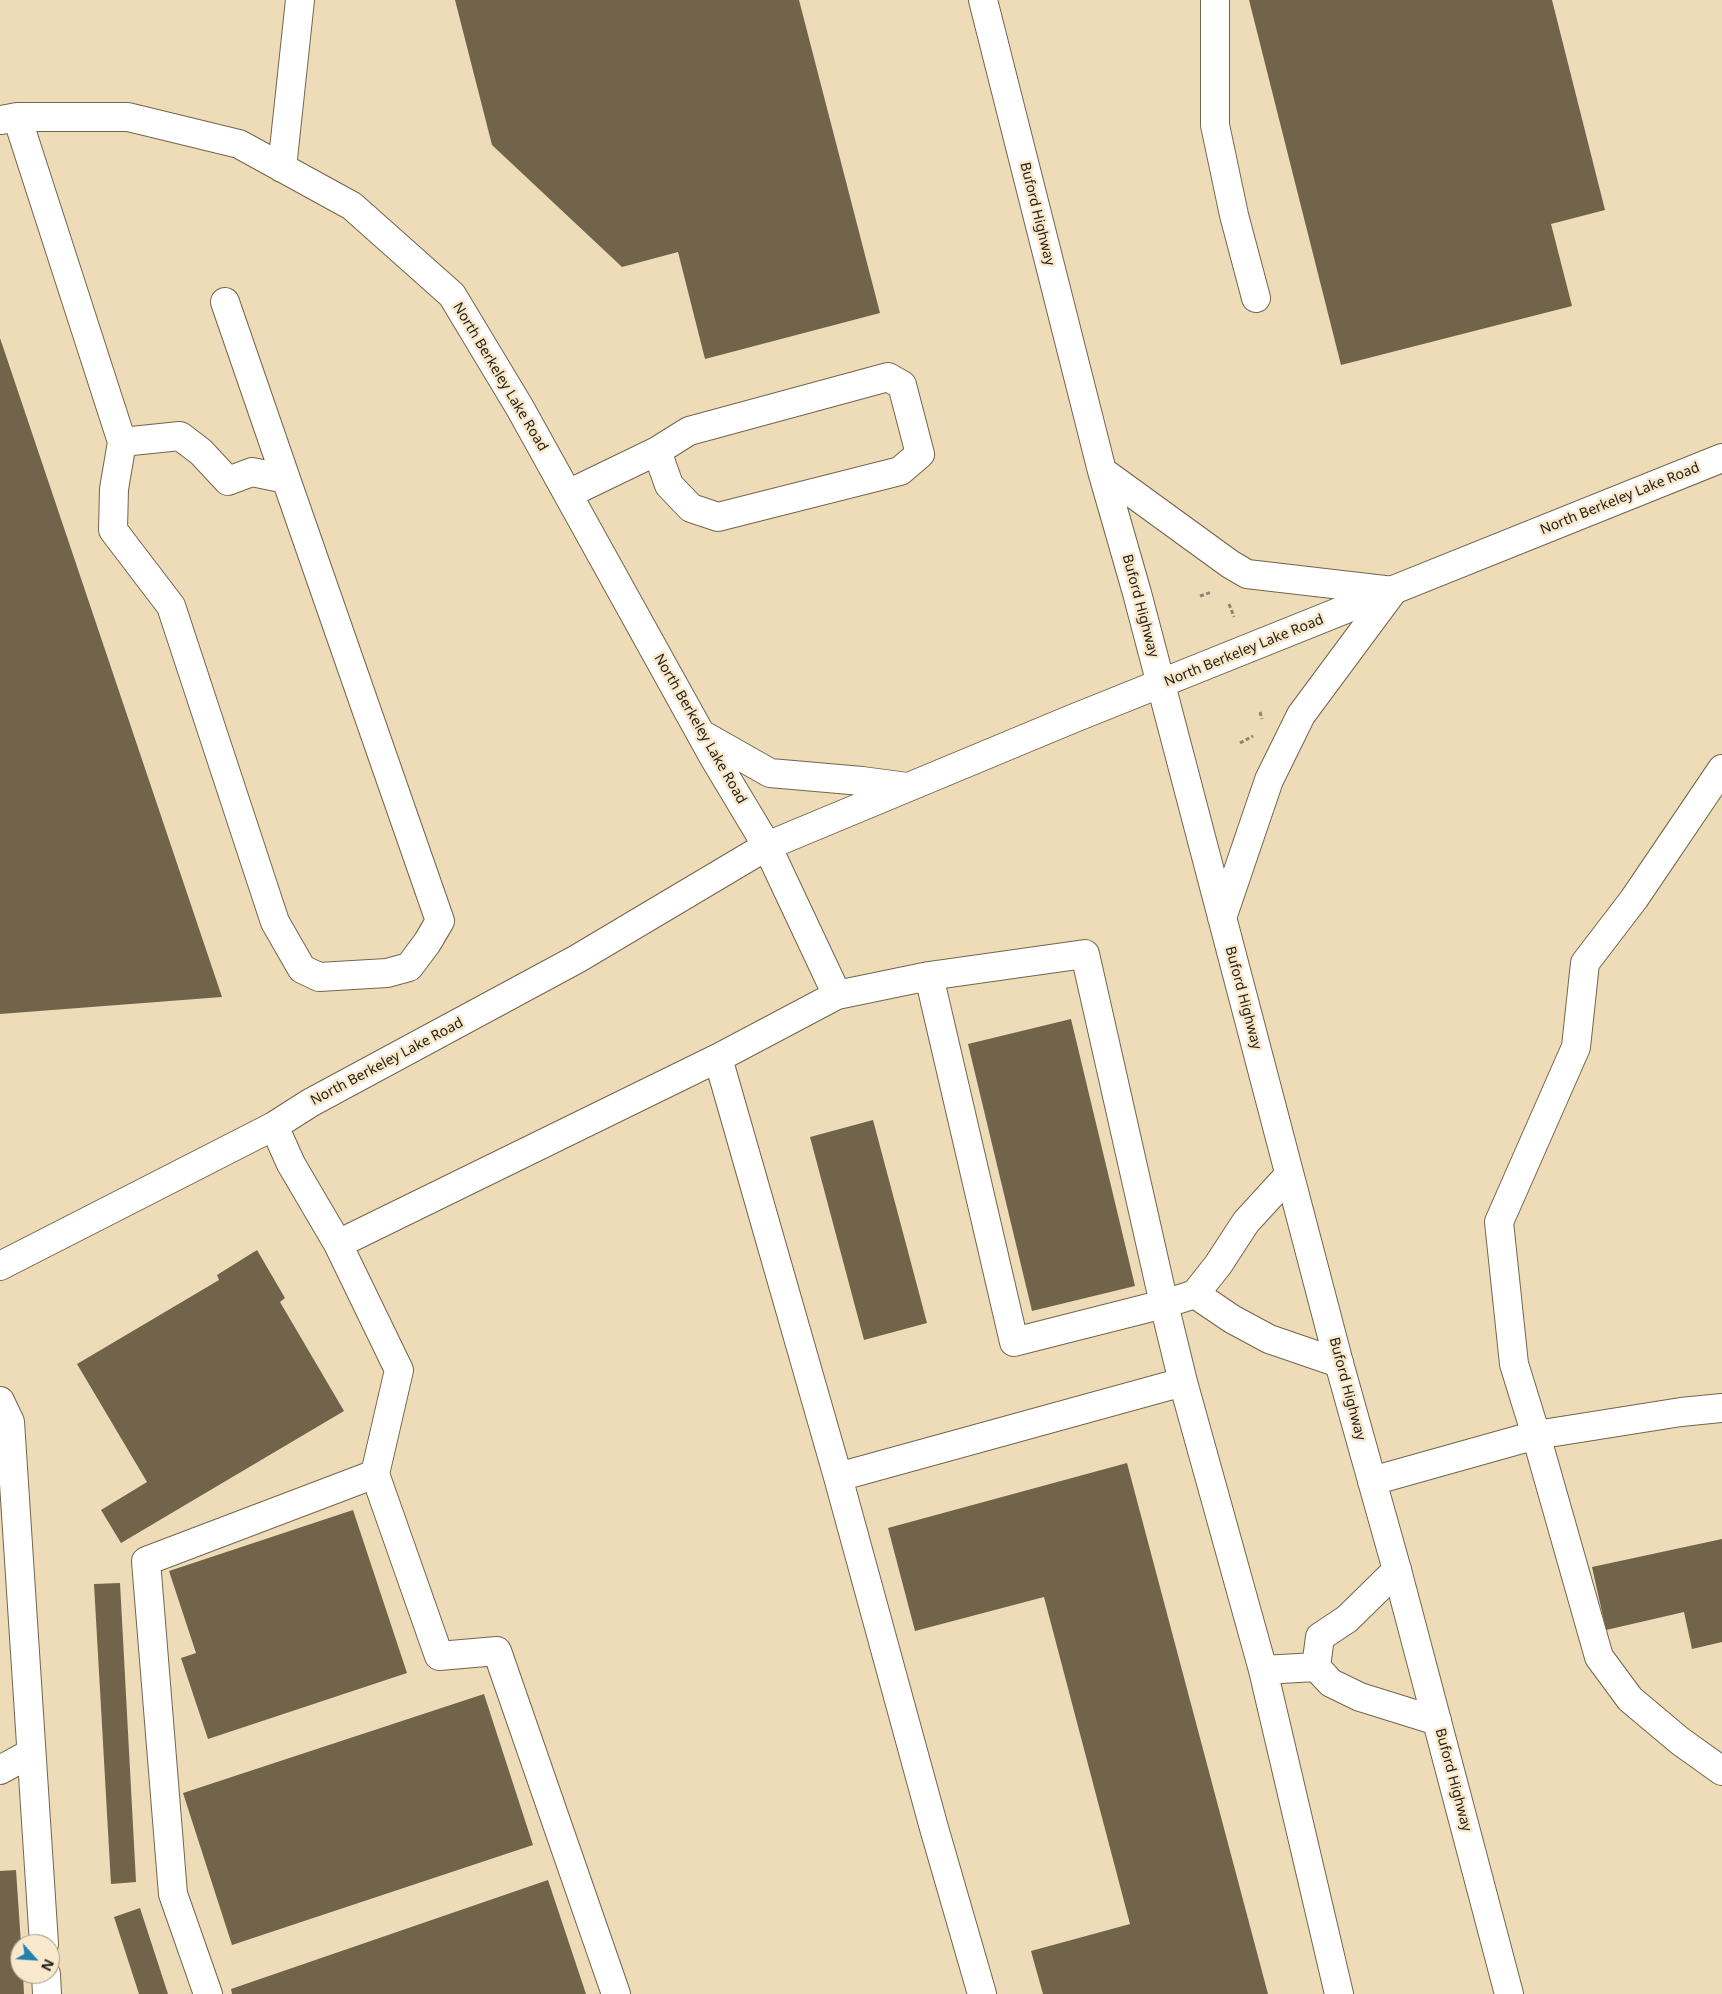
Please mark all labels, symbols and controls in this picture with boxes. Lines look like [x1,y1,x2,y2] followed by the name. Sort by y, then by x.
[1016,161,1058,267] street label: Buford Highway
[449,300,551,454] street label: North Berkeley Lake Road
[1538,459,1702,539] street label: North Berkeley Lake Road
[1118,553,1162,659] street label: Buford Highway
[1162,611,1326,691] street label: North Berkeley Lake Road
[650,651,750,807] street label: North Berkeley Lake Road
[1221,945,1265,1051] street label: Buford Highway
[308,1015,466,1109] street label: North Berkeley Lake Road
[1325,1336,1369,1442] street label: Buford Highway
[1431,1727,1475,1833] street label: Buford Highway
[10,1934,60,1984] north arrow
[37,1956,59,1975] text: N

